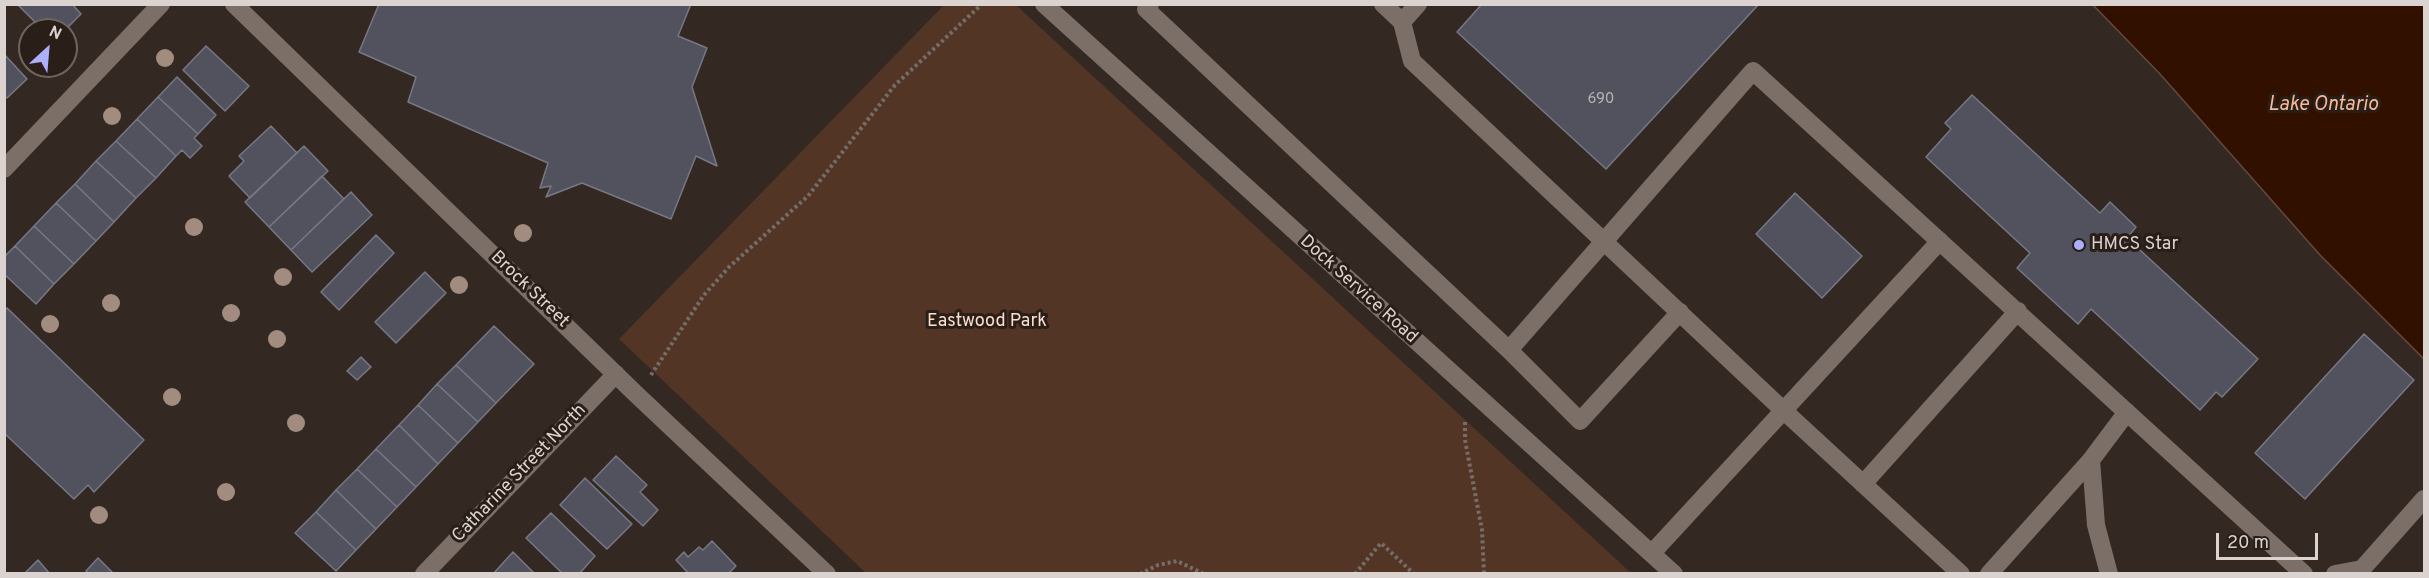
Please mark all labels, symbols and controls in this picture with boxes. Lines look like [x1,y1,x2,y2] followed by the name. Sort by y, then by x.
[18,18,78,78] north arrow
[45,22,65,45] text: N
[1588,91,1614,109] house number: 690
[2268,94,2378,118] water label: Lake Ontario
[1295,231,1421,349] street label: Dock Service Road
[2091,234,2178,256] place label: HMCS Star
[2072,238,2086,252] marker: HMCS Star
[485,247,573,333] street label: Brock Street
[927,311,1047,333] park label: Eastwood Park
[449,401,591,547] street label: Catharine Street North
[2219,521,2321,559] scale bar
[2227,532,2269,555] text: 20 m

